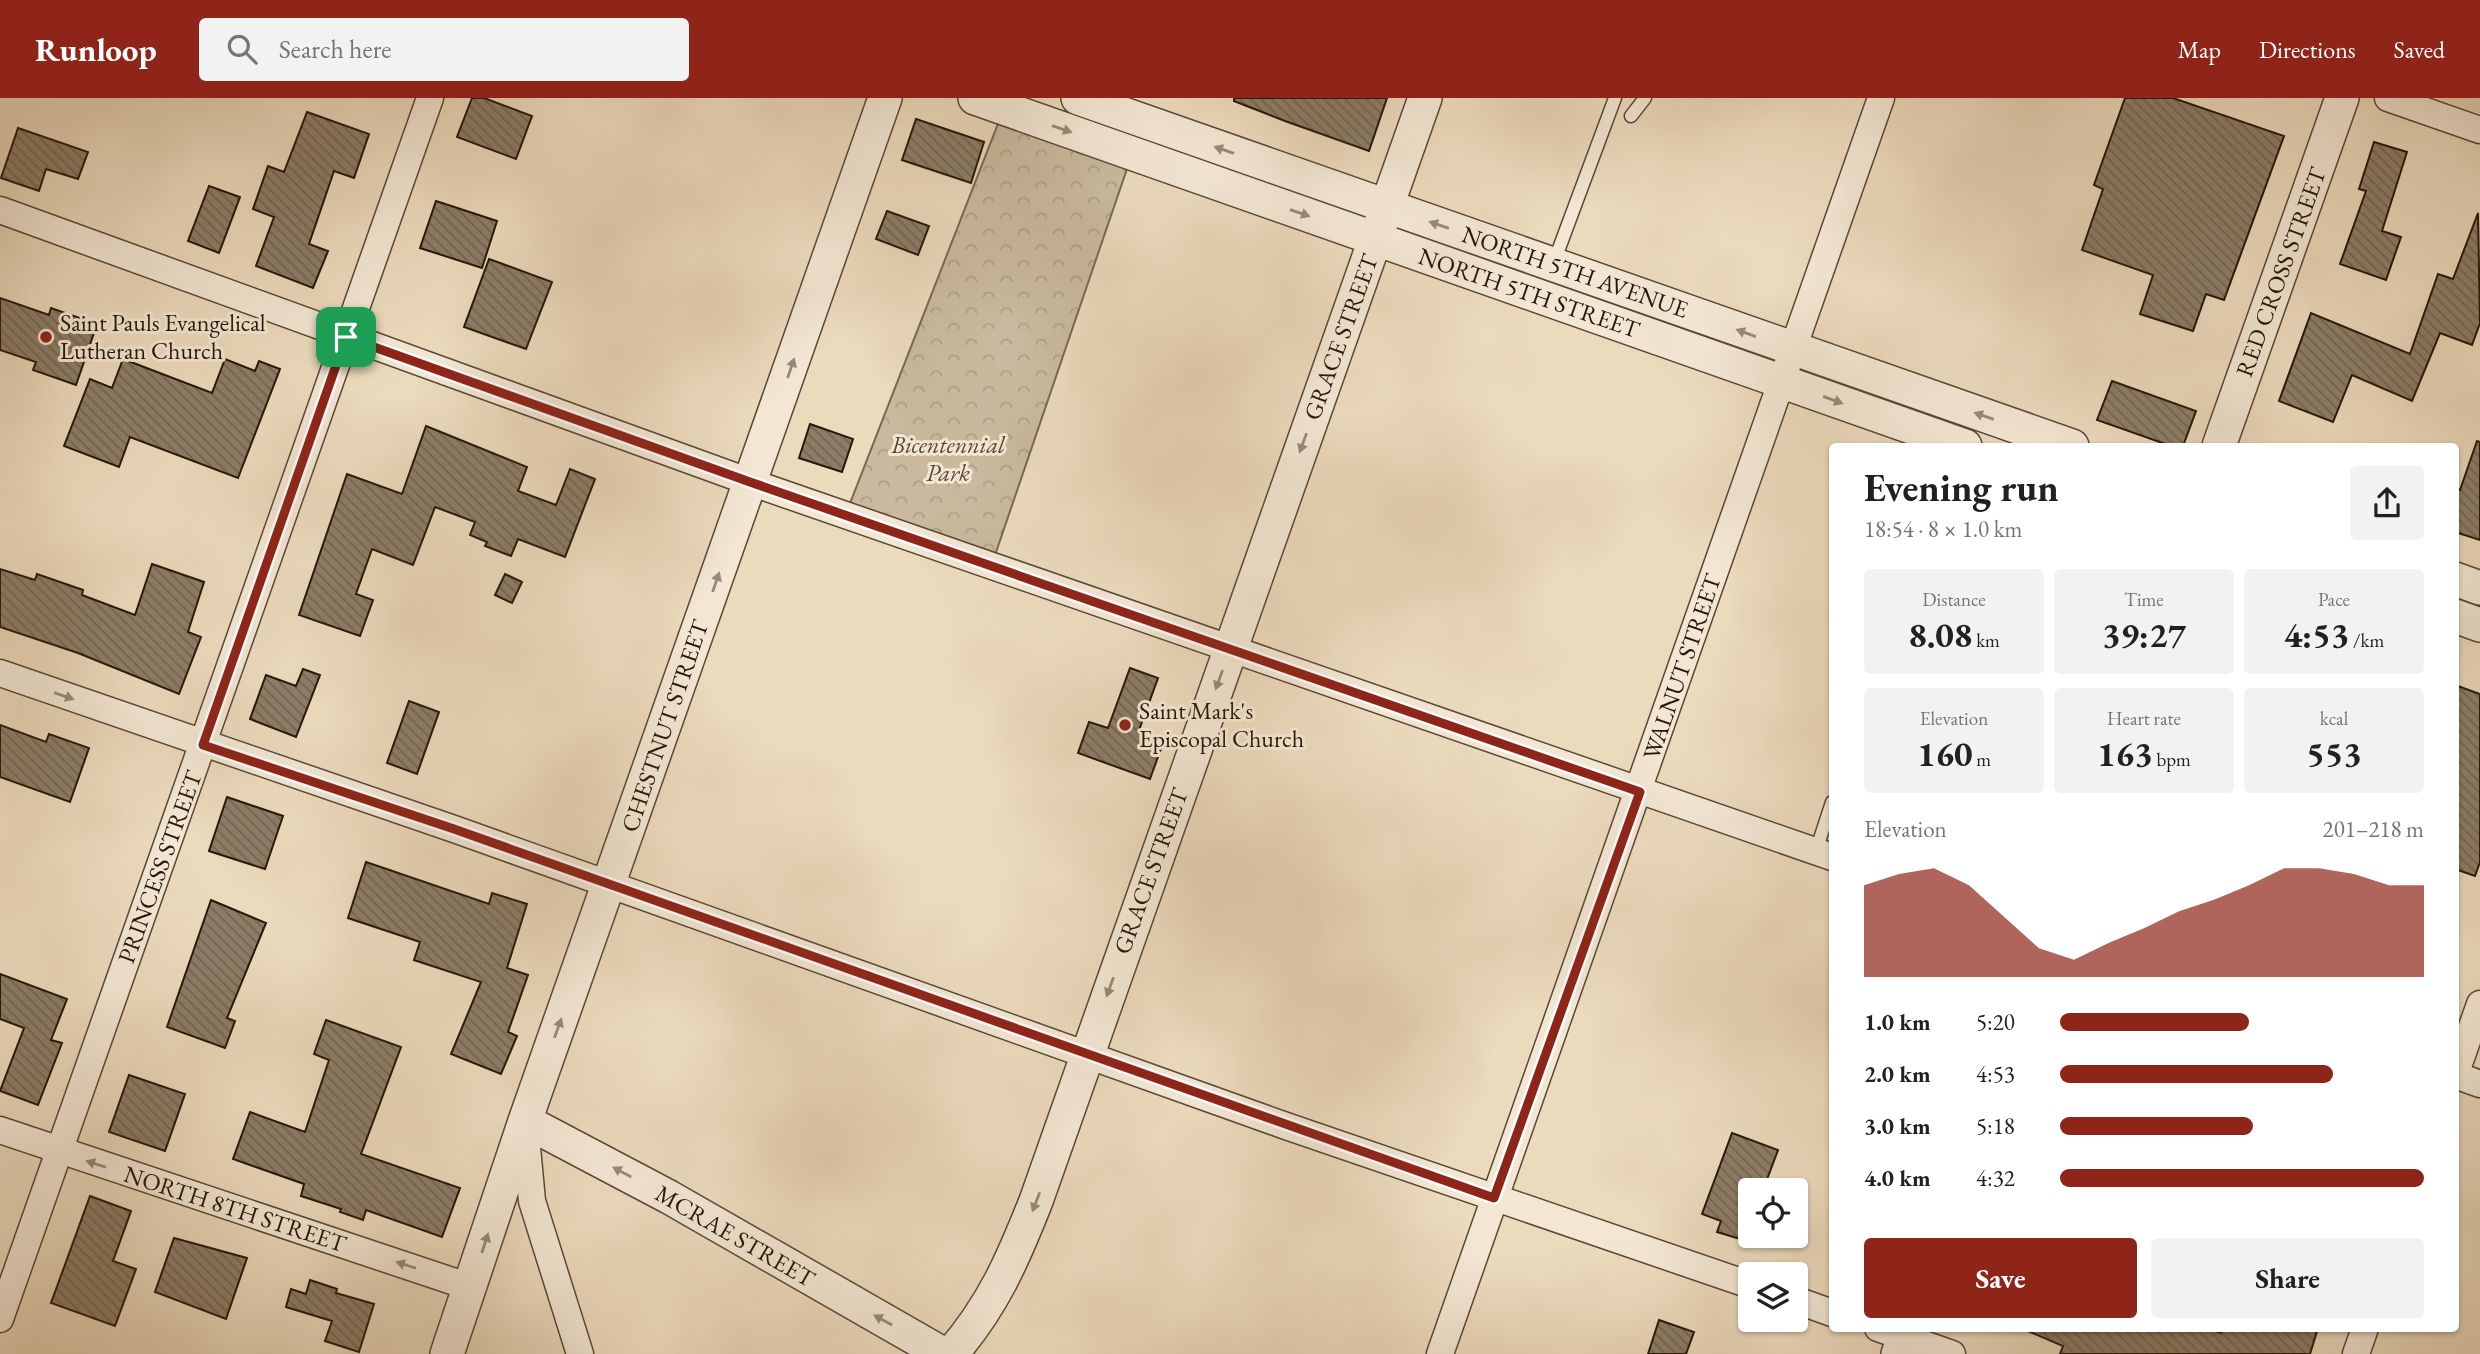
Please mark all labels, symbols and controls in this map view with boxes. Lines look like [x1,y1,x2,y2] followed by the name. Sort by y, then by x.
[199,18,689,81] search box
[35,28,157,71] text: Runloop
[223,30,261,68] icon: search
[279,32,391,66] text: Search here
[2178,34,2221,65] text: Map
[2259,34,2356,65] text: Directions
[2394,34,2445,65] text: Saved
[1052,124,1073,135] one-way arrow
[1214,144,1235,155] one-way arrow
[2228,162,2333,381] street label: RED CROSS STREET
[1289,208,1310,219] one-way arrow
[1458,218,1692,325] street label: NORTH 5TH AVENUE
[1429,219,1450,230] one-way arrow
[1415,240,1645,345] street label: NORTH 5TH STREET
[1296,249,1385,424] street label: GRACE STREET
[60,307,266,366] place label: Saint Pauls Evangelical Lutheran Church
[316,307,376,367] pin
[327,318,365,356] icon: arrive
[1736,327,1757,338] one-way arrow
[38,329,54,345] marker: Saint Pauls Evangelical Lutheran Church
[786,357,797,378] one-way arrow
[1823,395,1844,406] one-way arrow
[1973,410,1994,421] one-way arrow
[890,429,1006,488] park label: Bicentennial Park
[1298,432,1309,453] one-way arrow
[1864,463,2059,512] text: Evening run
[2350,466,2424,540] button: share
[1864,514,2022,544] text: 18:54 · 8 × 1.0 km
[1635,569,1728,764] street label: WALNUT STREET
[711,572,722,593] one-way arrow
[1922,587,1986,612] text: Distance
[2124,587,2164,612] text: Time
[2318,587,2350,612] text: Pace
[1908,612,1972,657] text: 8.08
[2102,612,2186,657] text: 39:27
[2284,612,2349,657] text: 4:53
[614,615,716,836] street label: CHESTNUT STREET
[1972,628,2000,653] text: km
[2349,628,2384,653] text: /km
[1213,670,1224,691] one-way arrow
[54,691,75,702] one-way arrow
[1139,695,1304,754] place label: Saint Mark's Episcopal Church
[1920,706,1988,731] text: Elevation
[2107,706,2181,731] text: Heart rate
[2320,706,2348,731] text: kcal
[1117,717,1133,733] marker: Saint Mark's Episcopal Church
[1917,731,1972,776] text: 160
[2097,731,2153,776] text: 163
[2306,731,2362,776] text: 553
[1972,747,1991,772] text: m
[2153,747,2191,772] text: bpm
[110,765,209,967] street label: PRINCESS STREET
[1106,783,1195,958] street label: GRACE STREET
[1864,814,1947,844] text: Elevation
[2323,814,2424,844] text: 201–218 m
[1104,976,1115,997] one-way arrow
[1864,1007,1931,1037] text: 1.0 km
[1976,1007,2015,1037] text: 5:20
[553,1017,564,1038] one-way arrow
[1864,1059,1931,1089] text: 2.0 km
[1976,1059,2015,1089] text: 4:53
[1864,1111,1931,1141] text: 3.0 km
[1976,1111,2015,1141] text: 5:18
[86,1158,107,1168] one-way arrow
[120,1158,351,1259] street label: NORTH 8TH STREET
[1864,1163,1931,1193] text: 4.0 km
[1976,1163,2015,1193] text: 4:32
[612,1166,631,1178] one-way arrow
[650,1177,821,1294] street label: MCRAE STREET
[1738,1178,1808,1332] map controls
[1738,1178,1808,1248] button: locate
[1030,1191,1041,1212] one-way arrow
[480,1233,491,1254] one-way arrow
[1864,1238,2137,1318] button: Save
[2151,1238,2424,1318] button: Share
[395,1260,416,1270] one-way arrow
[1738,1262,1808,1332] button: layers
[874,1314,893,1326] one-way arrow

